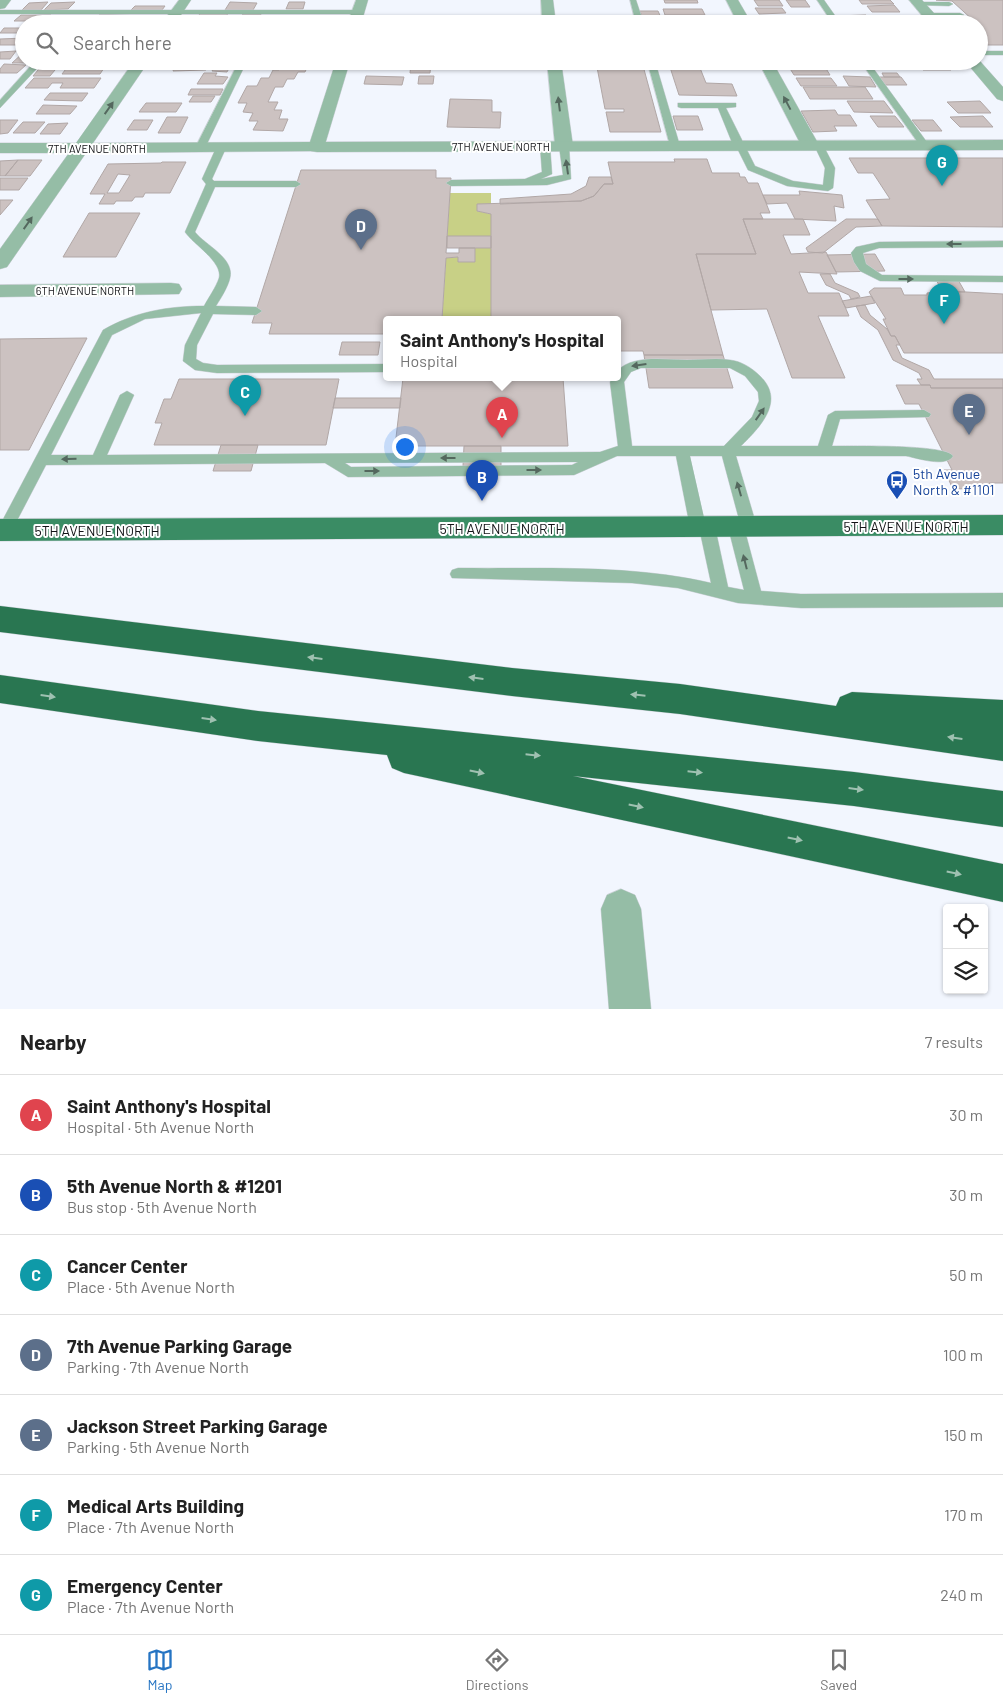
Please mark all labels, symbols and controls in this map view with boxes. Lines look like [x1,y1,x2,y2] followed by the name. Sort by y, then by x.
[15,15,988,70] search box
[33,29,61,57] icon: search
[73,31,172,54] text: Search here
[555,95,563,111] one-way arrow
[783,96,792,110] one-way arrow
[104,102,114,115] one-way arrow
[452,140,550,153] street label: 7TH AVENUE NORTH
[48,142,146,155] street label: 7TH AVENUE NORTH
[926,145,958,186] pin: G
[563,159,571,175] one-way arrow
[345,209,377,250] pin: D
[23,216,33,230] one-way arrow
[946,240,962,248] one-way arrow
[898,275,914,283] one-way arrow
[928,283,960,324] pin: F
[36,284,134,297] street label: 6TH AVENUE NORTH
[383,316,621,381] popup
[400,328,604,351] text: Saint Anthony's Hospital
[400,351,457,370] text: Hospital
[631,362,647,370] one-way arrow
[229,375,261,416] pin: C
[953,394,985,435] pin: E
[486,397,518,438] pin: A
[755,407,765,421] one-way arrow
[392,434,418,460] your location
[440,454,456,462] one-way arrow
[61,455,77,463] one-way arrow
[466,460,498,501] pin: B
[913,465,994,498] place label: 5th Avenue North & #1101
[526,466,542,474] one-way arrow
[364,467,380,475] one-way arrow
[885,469,909,500] bus stop icon: 5th Avenue North & #1101
[734,482,742,497] one-way arrow
[843,518,969,535] street label: 5TH AVENUE NORTH
[439,520,565,537] street label: 5TH AVENUE NORTH
[34,522,160,539] street label: 5TH AVENUE NORTH
[741,555,749,570] one-way arrow
[306,654,322,662] one-way arrow
[468,674,484,682] one-way arrow
[629,690,645,698] one-way arrow
[41,692,57,700] one-way arrow
[201,715,217,723] one-way arrow
[946,734,962,742] one-way arrow
[525,751,541,759] one-way arrow
[470,768,485,776] one-way arrow
[687,768,703,776] one-way arrow
[848,785,864,793] one-way arrow
[629,802,644,810] one-way arrow
[788,836,804,844] one-way arrow
[947,869,962,877] one-way arrow
[943,904,988,994] map controls
[943,904,988,949] button: locate
[943,949,988,994] button: layers
[20,1029,86,1054] text: Nearby
[925,1032,983,1051] text: 7 results
[67,1094,271,1117] text: Saint Anthony's Hospital
[31,1105,41,1124] text: A
[949,1105,983,1124] text: 30 m
[67,1117,254,1136] text: Hospital · 5th Avenue North
[67,1174,282,1197] text: 5th Avenue North & #1201
[31,1185,41,1204] text: B
[949,1185,983,1204] text: 30 m
[67,1197,257,1216] text: Bus stop · 5th Avenue North
[67,1254,187,1277] text: Cancer Center
[31,1265,41,1284] text: C
[949,1265,983,1284] text: 50 m
[67,1277,235,1296] text: Place · 5th Avenue North
[67,1334,292,1357] text: 7th Avenue Parking Garage
[31,1345,41,1364] text: D
[943,1345,983,1364] text: 100 m
[67,1357,249,1376] text: Parking · 7th Avenue North
[67,1414,328,1437] text: Jackson Street Parking Garage
[31,1425,41,1444] text: E
[944,1425,983,1444] text: 150 m
[67,1437,249,1456] text: Parking · 5th Avenue North
[67,1494,244,1517] text: Medical Arts Building
[32,1505,40,1524] text: F
[944,1505,983,1524] text: 170 m
[67,1517,234,1536] text: Place · 7th Avenue North
[67,1574,223,1597] text: Emergency Center
[31,1585,41,1604] text: G
[940,1585,983,1604] text: 240 m
[67,1597,234,1616] text: Place · 7th Avenue North
[146,1646,174,1693] tab: Map
[466,1646,528,1693] tab: Directions
[820,1646,857,1693] tab: Saved

